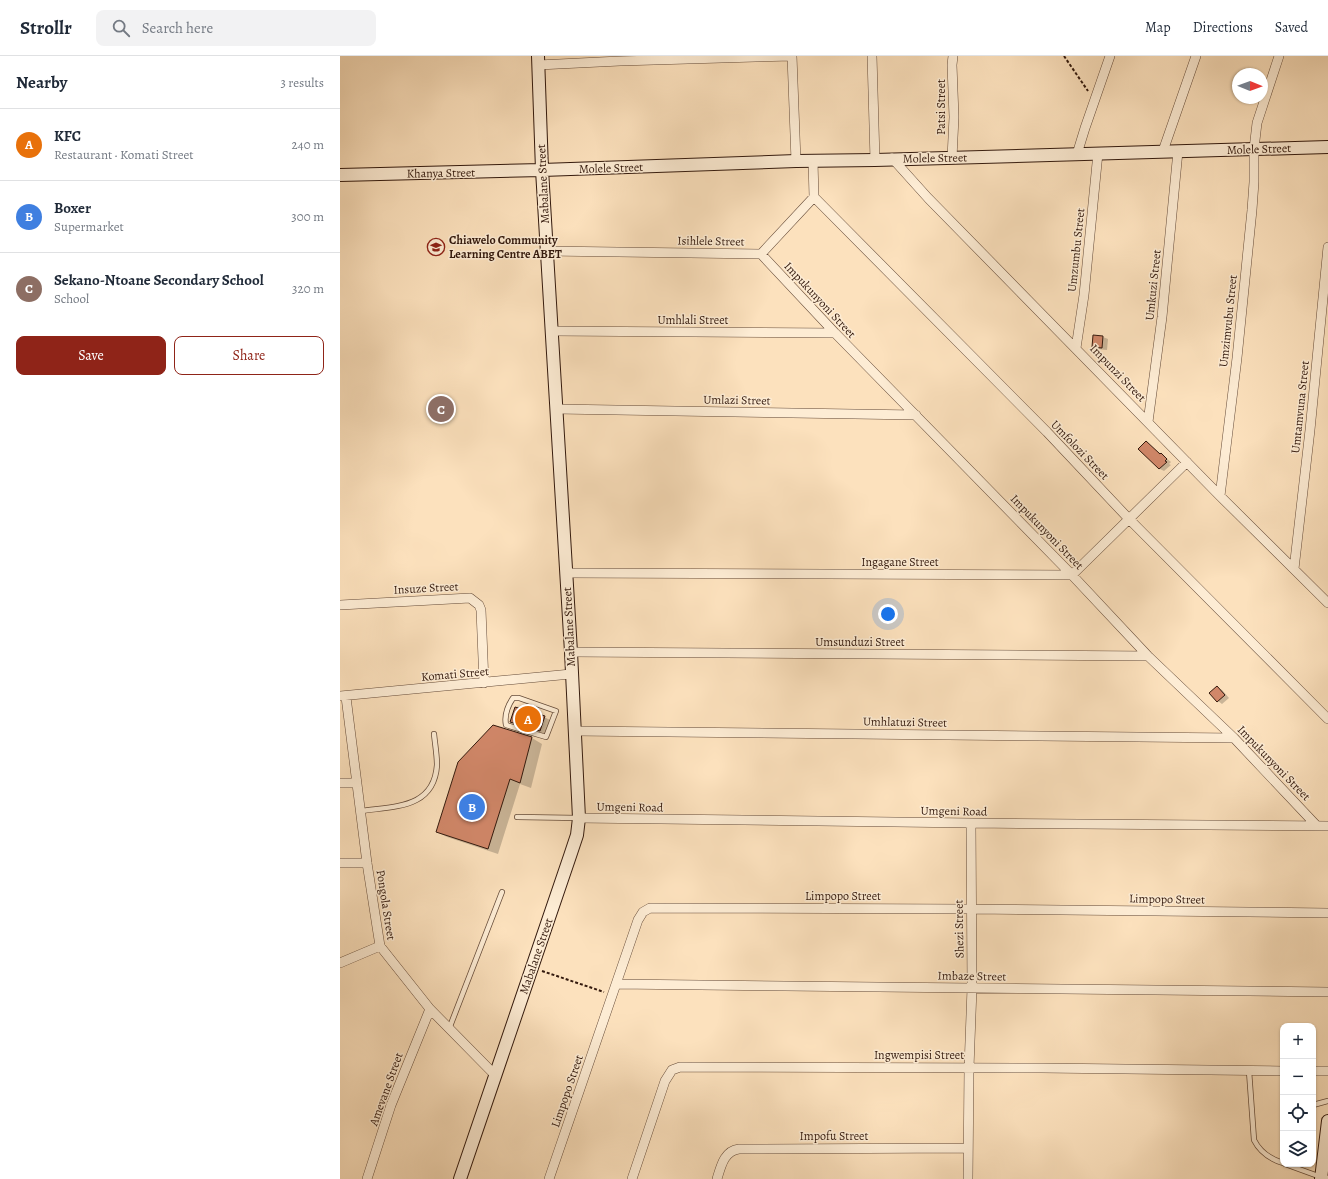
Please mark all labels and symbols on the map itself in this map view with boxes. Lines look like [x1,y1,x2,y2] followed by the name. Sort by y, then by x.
[1232,68,1268,104] north arrow
[933,79,949,135] street label: Patsi Street
[1227,140,1291,158] street label: Molele Street
[533,144,553,224] street label: Mabalane Street
[903,149,967,167] street label: Molele Street
[579,159,643,177] street label: Molele Street
[407,164,475,182] street label: Khanya Street
[1064,207,1088,293] street label: Umzumbu Street
[449,232,562,262] place label: Chiawelo Community Learning Centre ABET
[677,232,745,250] street label: Isihlele Street
[426,237,446,257] school or university icon: Chiawelo Community Learning Centre ABET
[1141,249,1165,321] street label: Umkuzi Street
[780,258,860,342] street label: Impukunyoni Street
[1215,274,1241,368] street label: Umzimvubu Street
[657,312,729,328] street label: Umhlali Street
[1086,341,1150,405] street label: Impunzi Street
[1287,360,1313,454] street label: Umtamvuna Street
[703,391,771,409] street label: Umlazi Street
[428,394,454,424] pin: C
[1047,417,1113,483] street label: Umfolozi Street
[1007,491,1087,573] street label: Impukunyoni Street
[861,554,939,570] street label: Ingagane Street
[393,578,459,598] street label: Insuze Street
[559,587,579,667] street label: Mabalane Street
[878,604,898,624] your location
[815,634,905,650] street label: Umsunduzi Street
[420,663,490,685] street label: Komati Street
[515,704,541,734] pin: A
[863,713,947,731] street label: Umhlatuzi Street
[1234,722,1314,804] street label: Impukunyoni Street
[459,792,485,822] pin: B
[597,798,664,816] street label: Umgeni Road
[921,802,988,820] street label: Umgeni Road
[373,869,399,941] street label: Pongola Street
[805,888,881,904] street label: Limpopo Street
[1129,890,1205,908] street label: Limpopo Street
[950,899,968,959] street label: Shezi Street
[515,916,557,996] street label: Mabalane Street
[938,967,1007,985] street label: Imbaze Street
[874,1047,964,1063] street label: Ingwempisi Street
[365,1050,407,1129] street label: Amevane Street
[547,1052,587,1130] street label: Limpopo Street
[800,1128,868,1144] street label: Impofu Street

